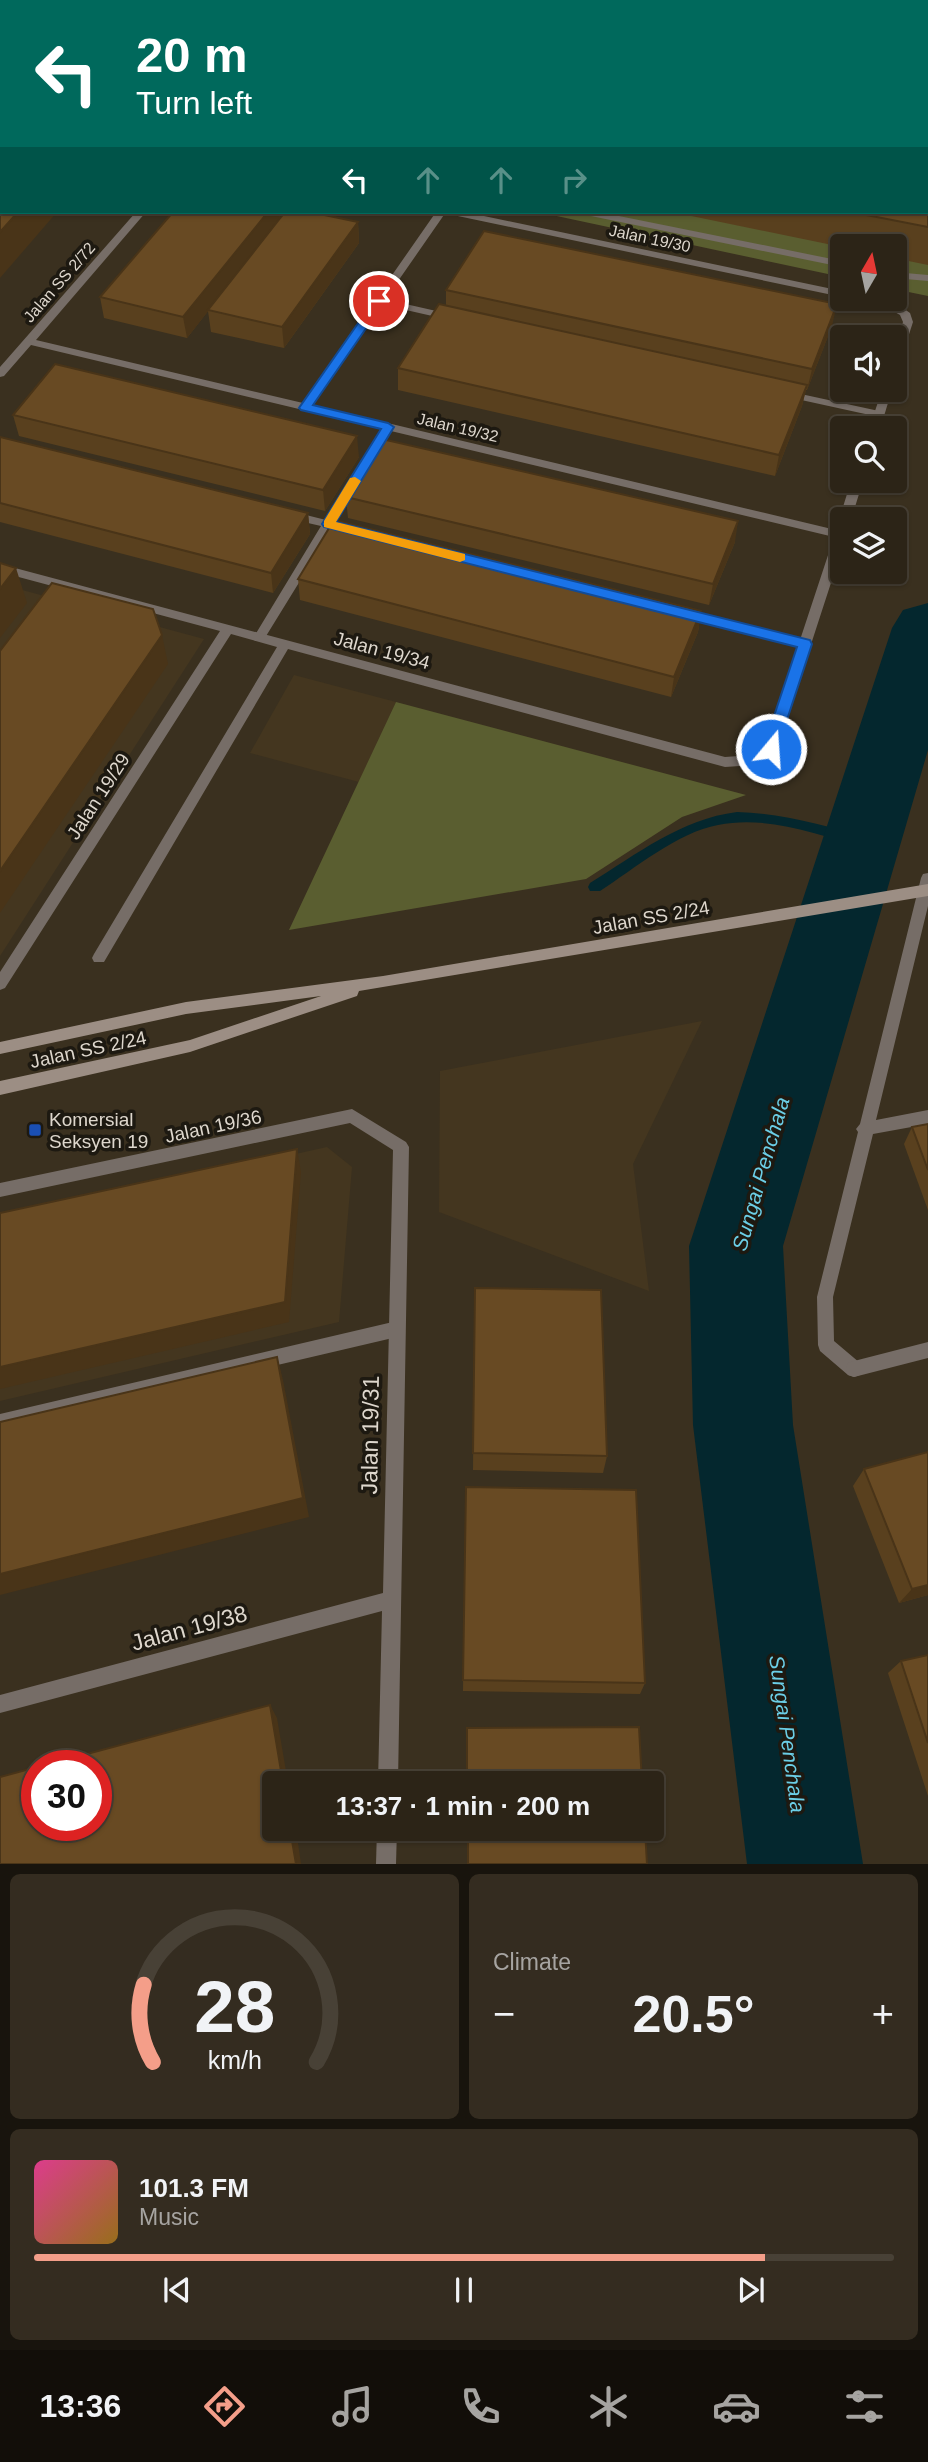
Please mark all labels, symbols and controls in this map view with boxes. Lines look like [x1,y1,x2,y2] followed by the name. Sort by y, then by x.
[21,28,112,119] icon: left
[136,28,248,82] text: 20 m
[136,85,252,121] text: Turn left
[336,161,374,199] icon: left
[409,161,447,199] icon: ahead
[482,161,520,199] icon: ahead
[555,161,593,199] icon: right
[608,222,692,255] street label: Jalan 19/30
[830,234,906,312] north arrow
[830,234,907,584] map controls
[20,239,99,325] street label: Jalan SS 2/72
[349,271,409,331] pin
[360,282,398,320] icon: arrive
[830,325,907,402] button: sound
[416,410,500,445] street label: Jalan 19/32
[830,416,907,493] button: search
[830,507,907,584] button: layers
[332,628,432,673] street label: Jalan 19/34
[734,712,808,786] position arrow
[63,749,134,843] street label: Jalan 19/29
[591,897,712,938] street label: Jalan SS 2/24
[28,1027,149,1072] street label: Jalan SS 2/24
[728,1094,793,1253] water label: Sungai Penchala
[163,1106,263,1147] street label: Jalan 19/36
[49,1109,148,1152] place label: Komersial Seksyen 19
[27,1122,43,1138] marker: Komersial Seksyen 19
[356,1375,384,1495] street label: Jalan 19/31
[128,1600,250,1656] street label: Jalan 19/38
[765,1654,810,1814] water label: Sungai Penchala
[21,1750,112,1841] speed limit sign: 30
[336,1791,590,1821] text: 13:37 · 1 min · 200 m
[493,1949,571,1975] text: Climate
[194,1967,275,2048] text: 28
[632,1985,755,2043] text: 20.5°
[493,1993,515,2035] text: −
[872,1993,894,2035] text: +
[207,2046,262,2074] text: km/h
[139,2173,249,2203] text: 101.3 FM
[139,2204,199,2230] text: Music
[158,2271,196,2309] icon: previous
[445,2271,483,2309] icon: pause
[732,2271,770,2309] icon: next
[200,2382,249,2431] icon: directions
[328,2382,377,2431] icon: music
[456,2382,505,2431] icon: phone
[584,2382,633,2431] icon: climate
[712,2382,761,2431] icon: car
[840,2382,889,2431] icon: filters
[39,2388,121,2424] text: 13:36

